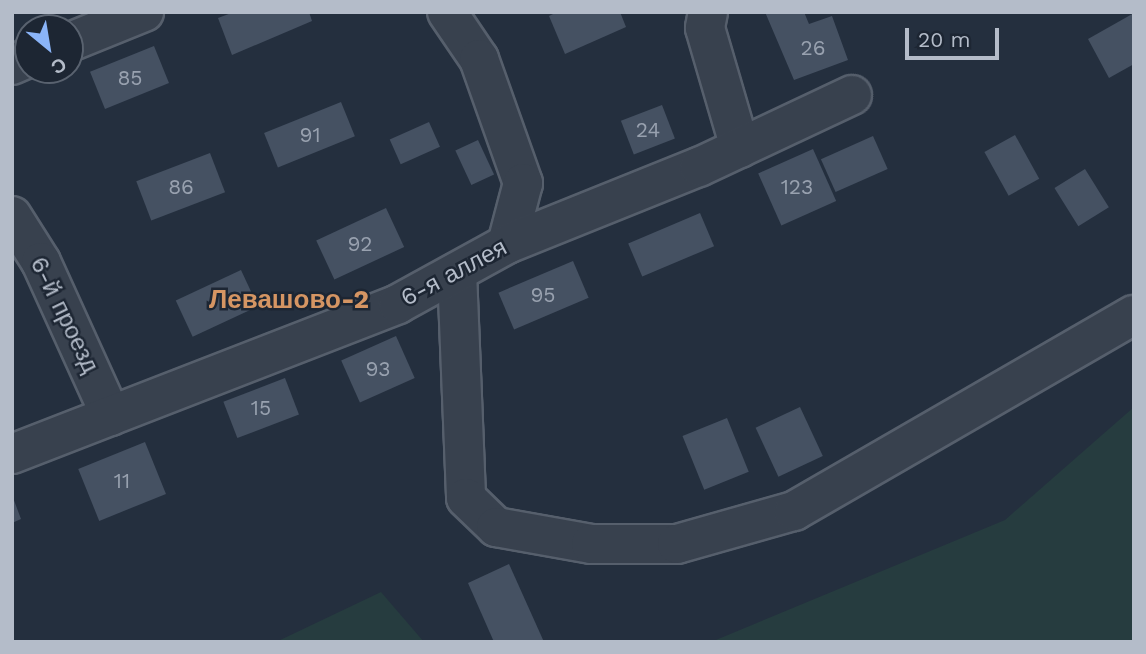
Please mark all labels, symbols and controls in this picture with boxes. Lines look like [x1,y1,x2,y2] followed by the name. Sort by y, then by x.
[14,14,84,84] north arrow
[908,14,1002,58] scale bar
[918,27,970,52] text: 20 m
[800,35,826,61] house number: 26
[47,52,70,79] text: С
[117,65,143,91] house number: 85
[636,117,660,143] house number: 24
[299,122,321,148] house number: 91
[168,174,194,200] house number: 86
[781,174,813,200] house number: 123
[347,231,373,257] house number: 92
[396,233,512,313] street label: 6-я аллея
[24,252,104,378] street label: 6-й проезд
[530,282,556,308] house number: 95
[209,284,369,316] district label: Левашово-2
[366,356,390,382] house number: 93
[251,395,271,421] house number: 15
[114,468,130,494] house number: 11

